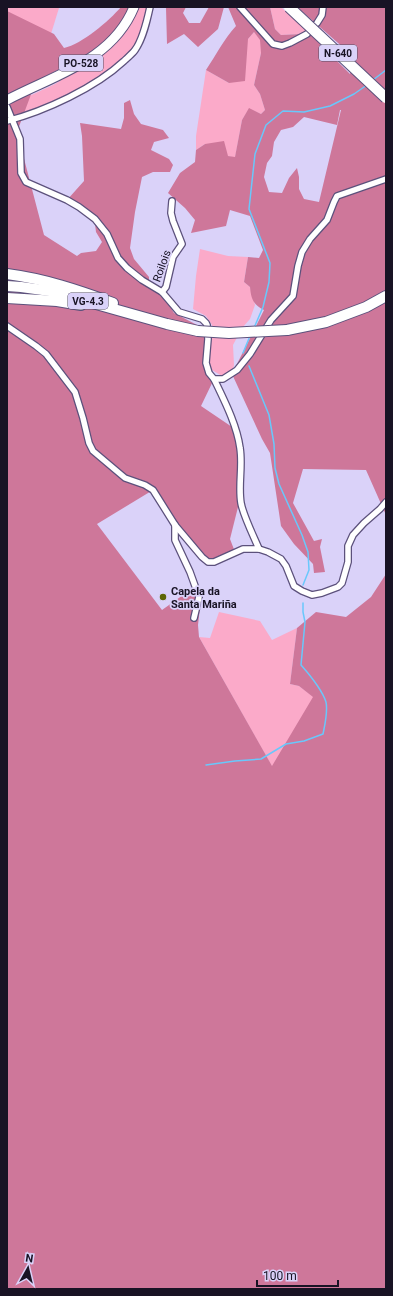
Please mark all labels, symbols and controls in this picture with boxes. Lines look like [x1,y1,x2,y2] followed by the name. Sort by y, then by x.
[319,45,357,61] road number: N-640
[59,55,103,71] road number: PO-528
[150,248,174,284] street label: Roilois
[68,293,108,309] road number: VG-4.3
[171,585,237,611] place label: Capela da Santa Mariña
[158,592,168,602] marker: Capela da Santa Mariña
[8,1248,48,1288] north arrow
[25,1252,34,1266] text: N
[257,1262,338,1288] scale bar
[263,1269,297,1283] text: 100 m

